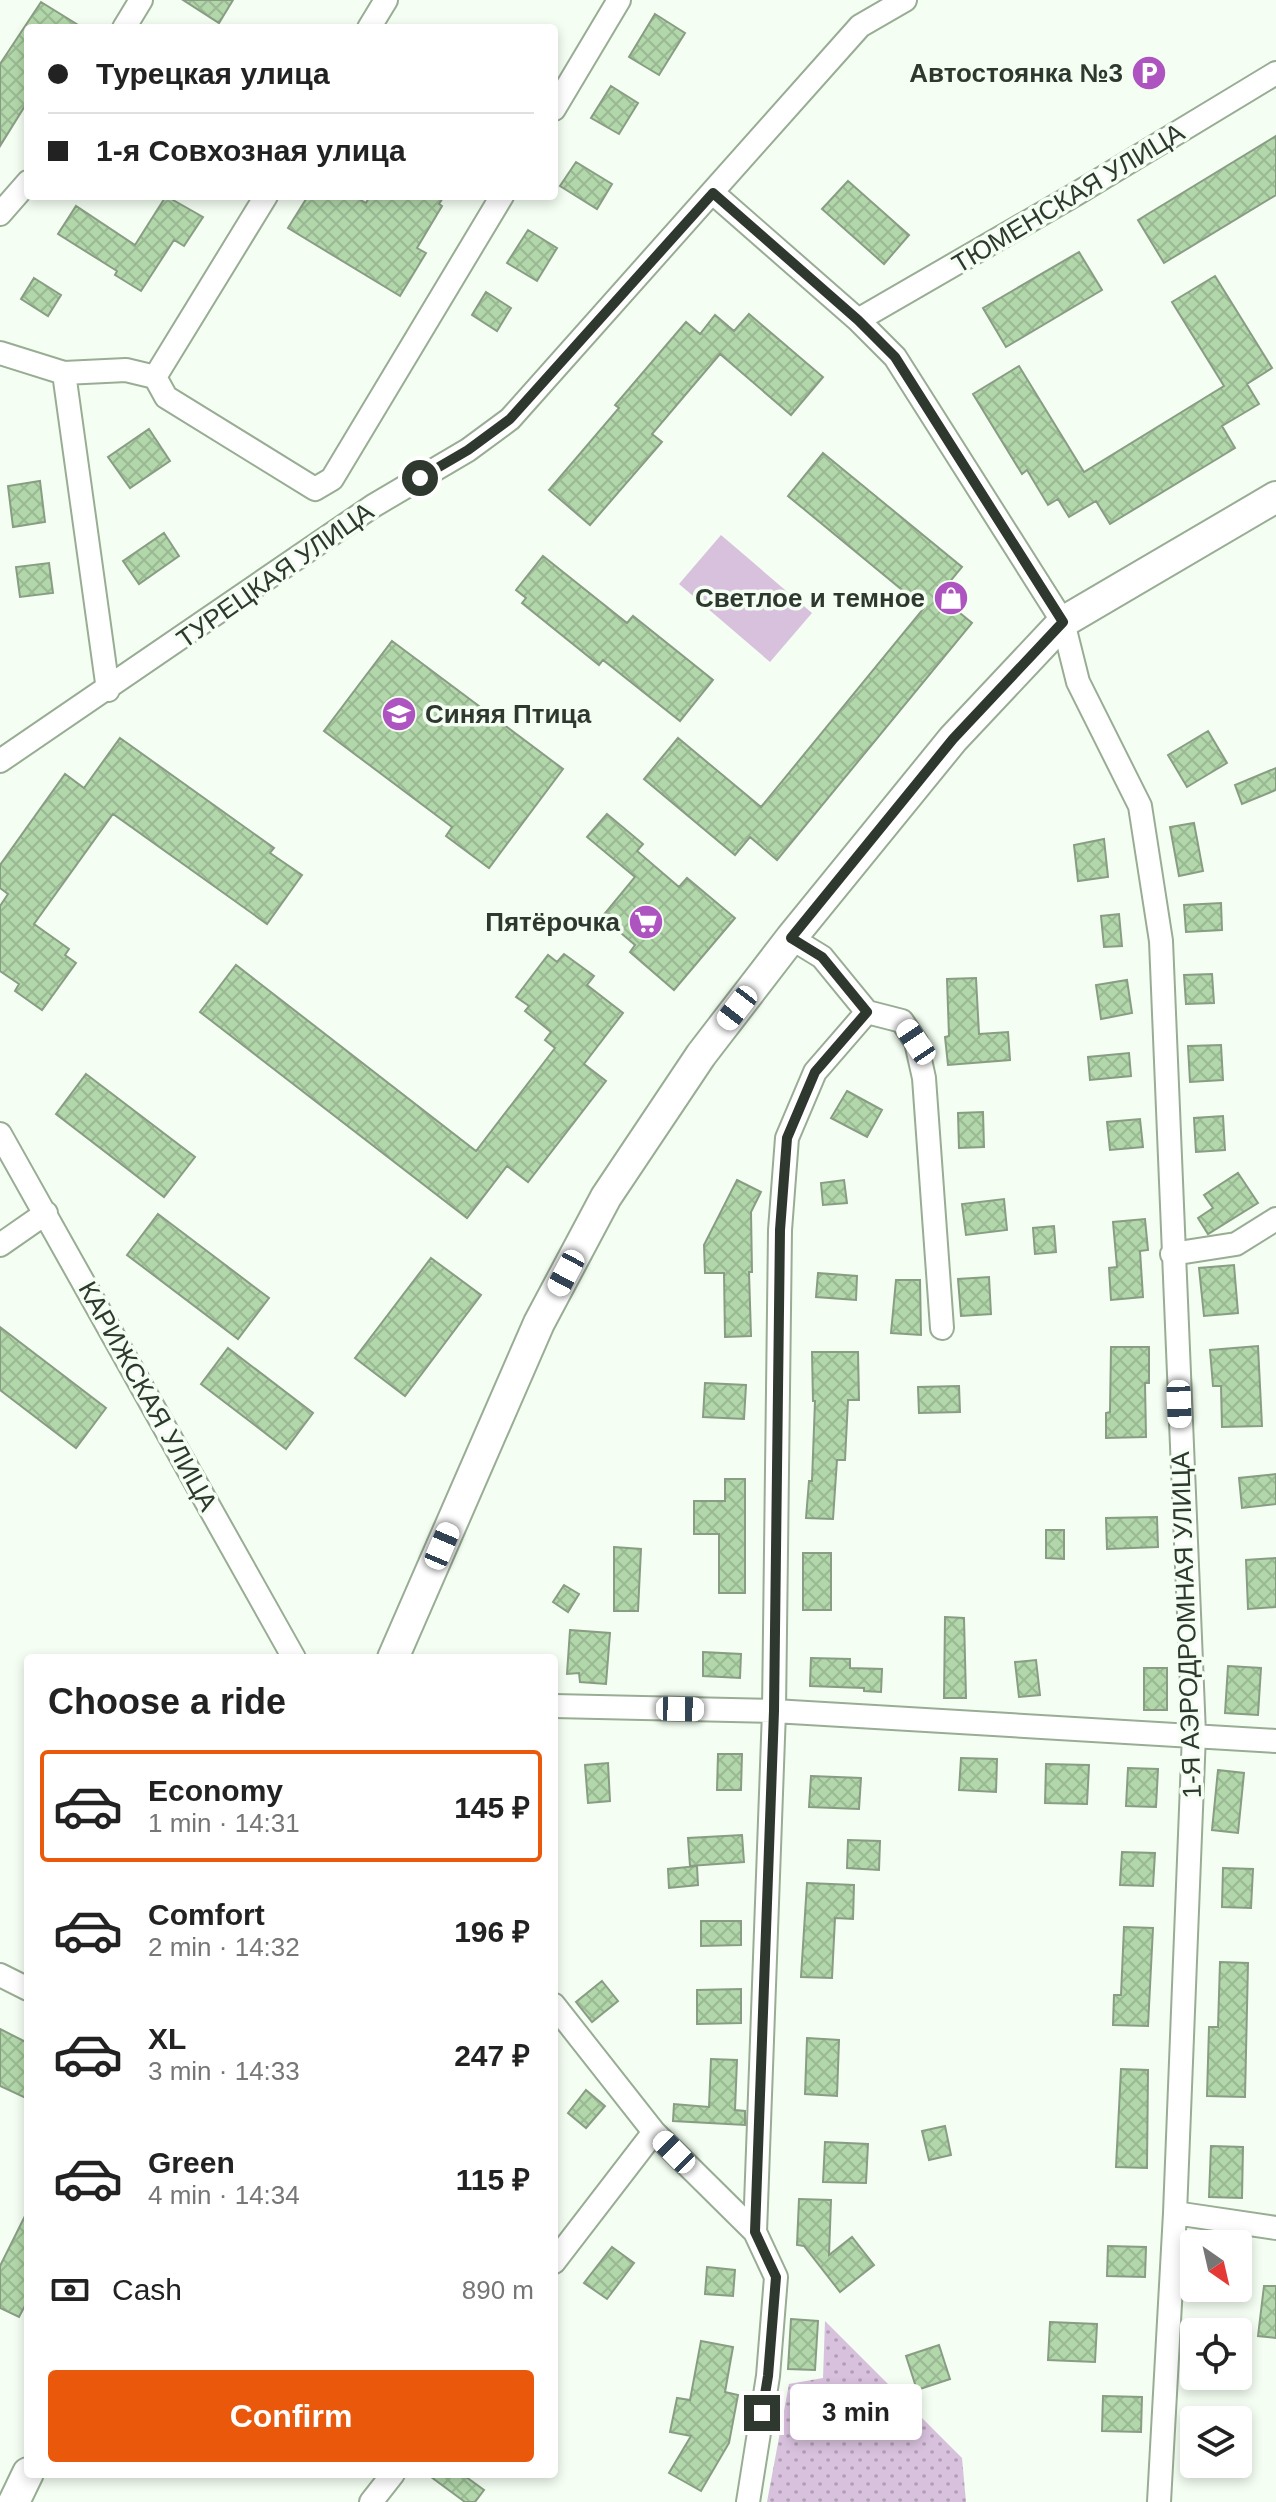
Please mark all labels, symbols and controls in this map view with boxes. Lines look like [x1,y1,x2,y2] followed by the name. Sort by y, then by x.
[1130,54,1168,92] parking icon: Автостоянка №3
[96,57,330,90] text: Турецкая улица
[909,58,1123,88] place label: Автостоянка №3
[947,117,1190,279] street label: ТЮМЕНСКАЯ УЛИЦА
[96,134,406,167] text: 1-я Совхозная улица
[402,460,438,496] route start
[171,496,379,654] street label: ТУРЕЦКАЯ УЛИЦА
[932,579,970,617] shop icon: Светлое и темное
[695,583,925,613] place label: Светлое и темное
[380,695,418,733] school or university icon: Синяя Птица
[425,699,592,729] place label: Синяя Птица
[627,903,665,941] supermarket icon: Пятёрочка
[485,907,621,937] place label: Пятёрочка
[713,982,761,1034] car
[893,1015,939,1069] car
[544,1246,588,1300] car
[72,1276,224,1516] street label: КАРИЖСКАЯ УЛИЦА
[1166,1380,1192,1428] car
[1165,1450,1207,1799] street label: 1-Я АЭРОДРОМНАЯ УЛИЦА
[422,1519,462,1573] car
[48,1681,286,1722] text: Choose a ride
[656,1697,704,1721] car
[52,1770,124,1842] icon: car
[148,1774,283,1807] text: Economy
[454,1791,530,1824] text: 145 ₽
[148,1808,300,1838] text: 1 min · 14:31
[52,1894,124,1966] icon: car
[148,1898,265,1931] text: Comfort
[454,1915,530,1948] text: 196 ₽
[148,1932,300,1962] text: 2 min · 14:32
[52,2018,124,2090] icon: car
[148,2022,186,2055] text: XL
[454,2039,530,2072] text: 247 ₽
[148,2056,300,2086] text: 3 min · 14:33
[649,2127,699,2177] car
[52,2142,124,2214] icon: car
[148,2146,235,2179] text: Green
[456,2163,530,2196] text: 115 ₽
[148,2180,300,2210] text: 4 min · 14:34
[1180,2230,1252,2302] north arrow
[1180,2230,1252,2478] map controls
[48,2268,92,2312] icon: cash
[112,2273,182,2306] text: Cash
[462,2275,534,2305] text: 890 m
[1180,2318,1252,2390] button: locate
[48,2370,534,2462] button: Confirm
[790,2385,922,2441] callout: 3 min
[744,2395,780,2431] route end
[822,2397,890,2427] text: 3 min
[1180,2406,1252,2478] button: layers

